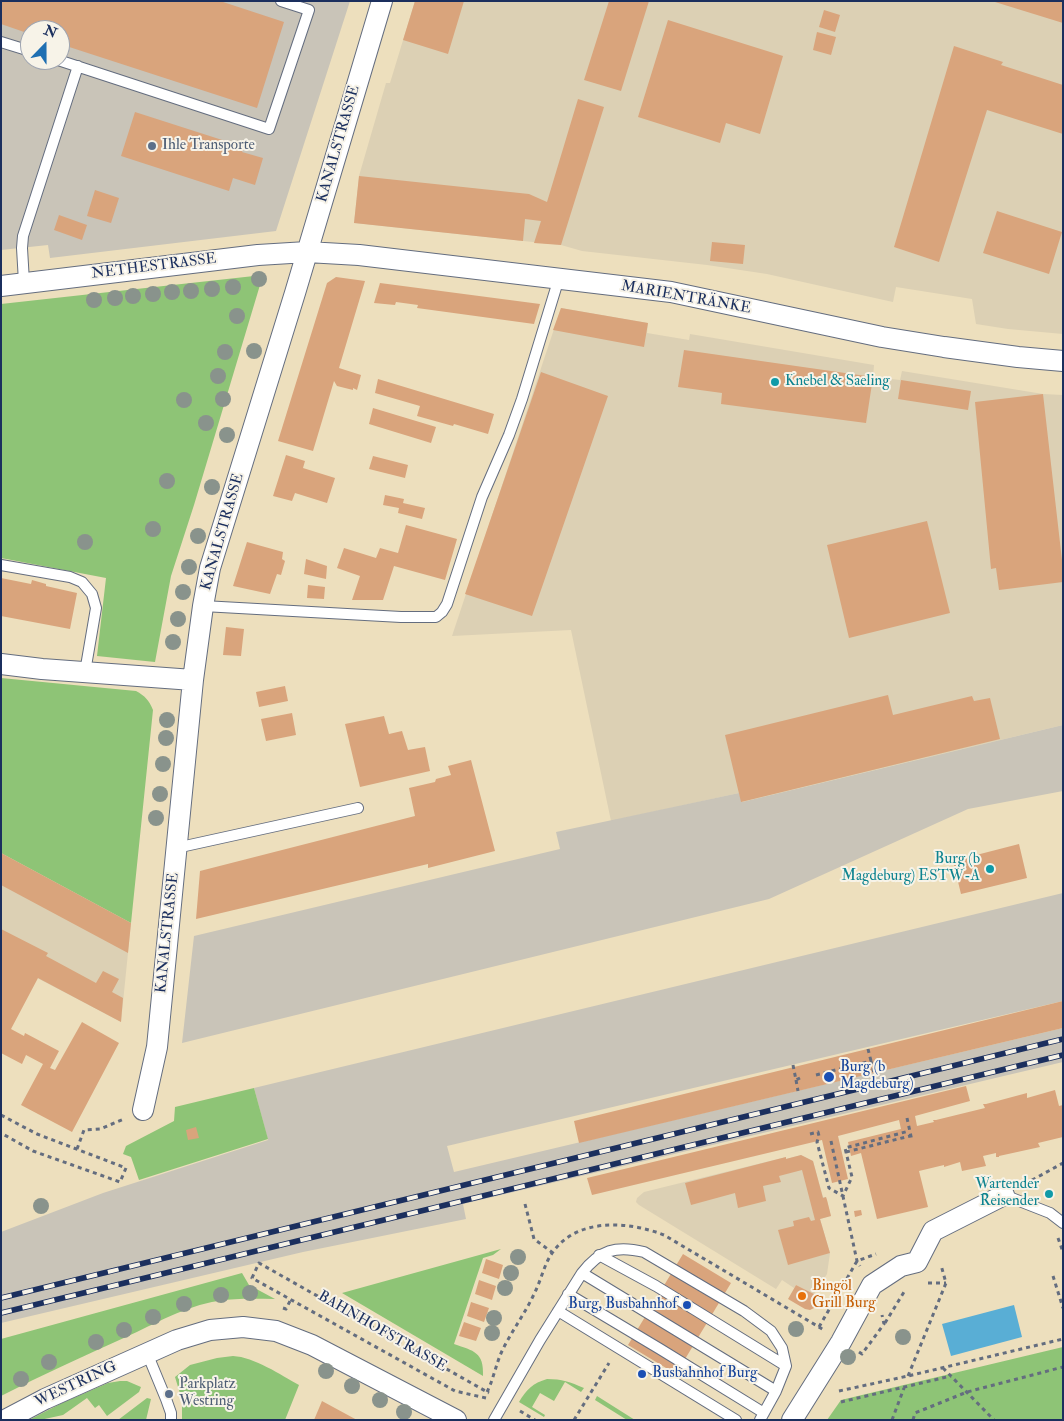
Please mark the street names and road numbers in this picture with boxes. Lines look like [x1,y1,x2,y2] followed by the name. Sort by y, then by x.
[314,83,364,205] street label: KANALSTRASSE
[91,250,217,284] street label: NETHESTRASSE
[620,278,752,318] street label: MARIENTRÄNKE
[198,471,248,593] street label: KANALSTRASSE
[153,872,183,994] street label: KANALSTRASSE
[314,1288,450,1376] street label: BAHNHOFSTRASSE
[32,1358,120,1412] street label: WESTRING

